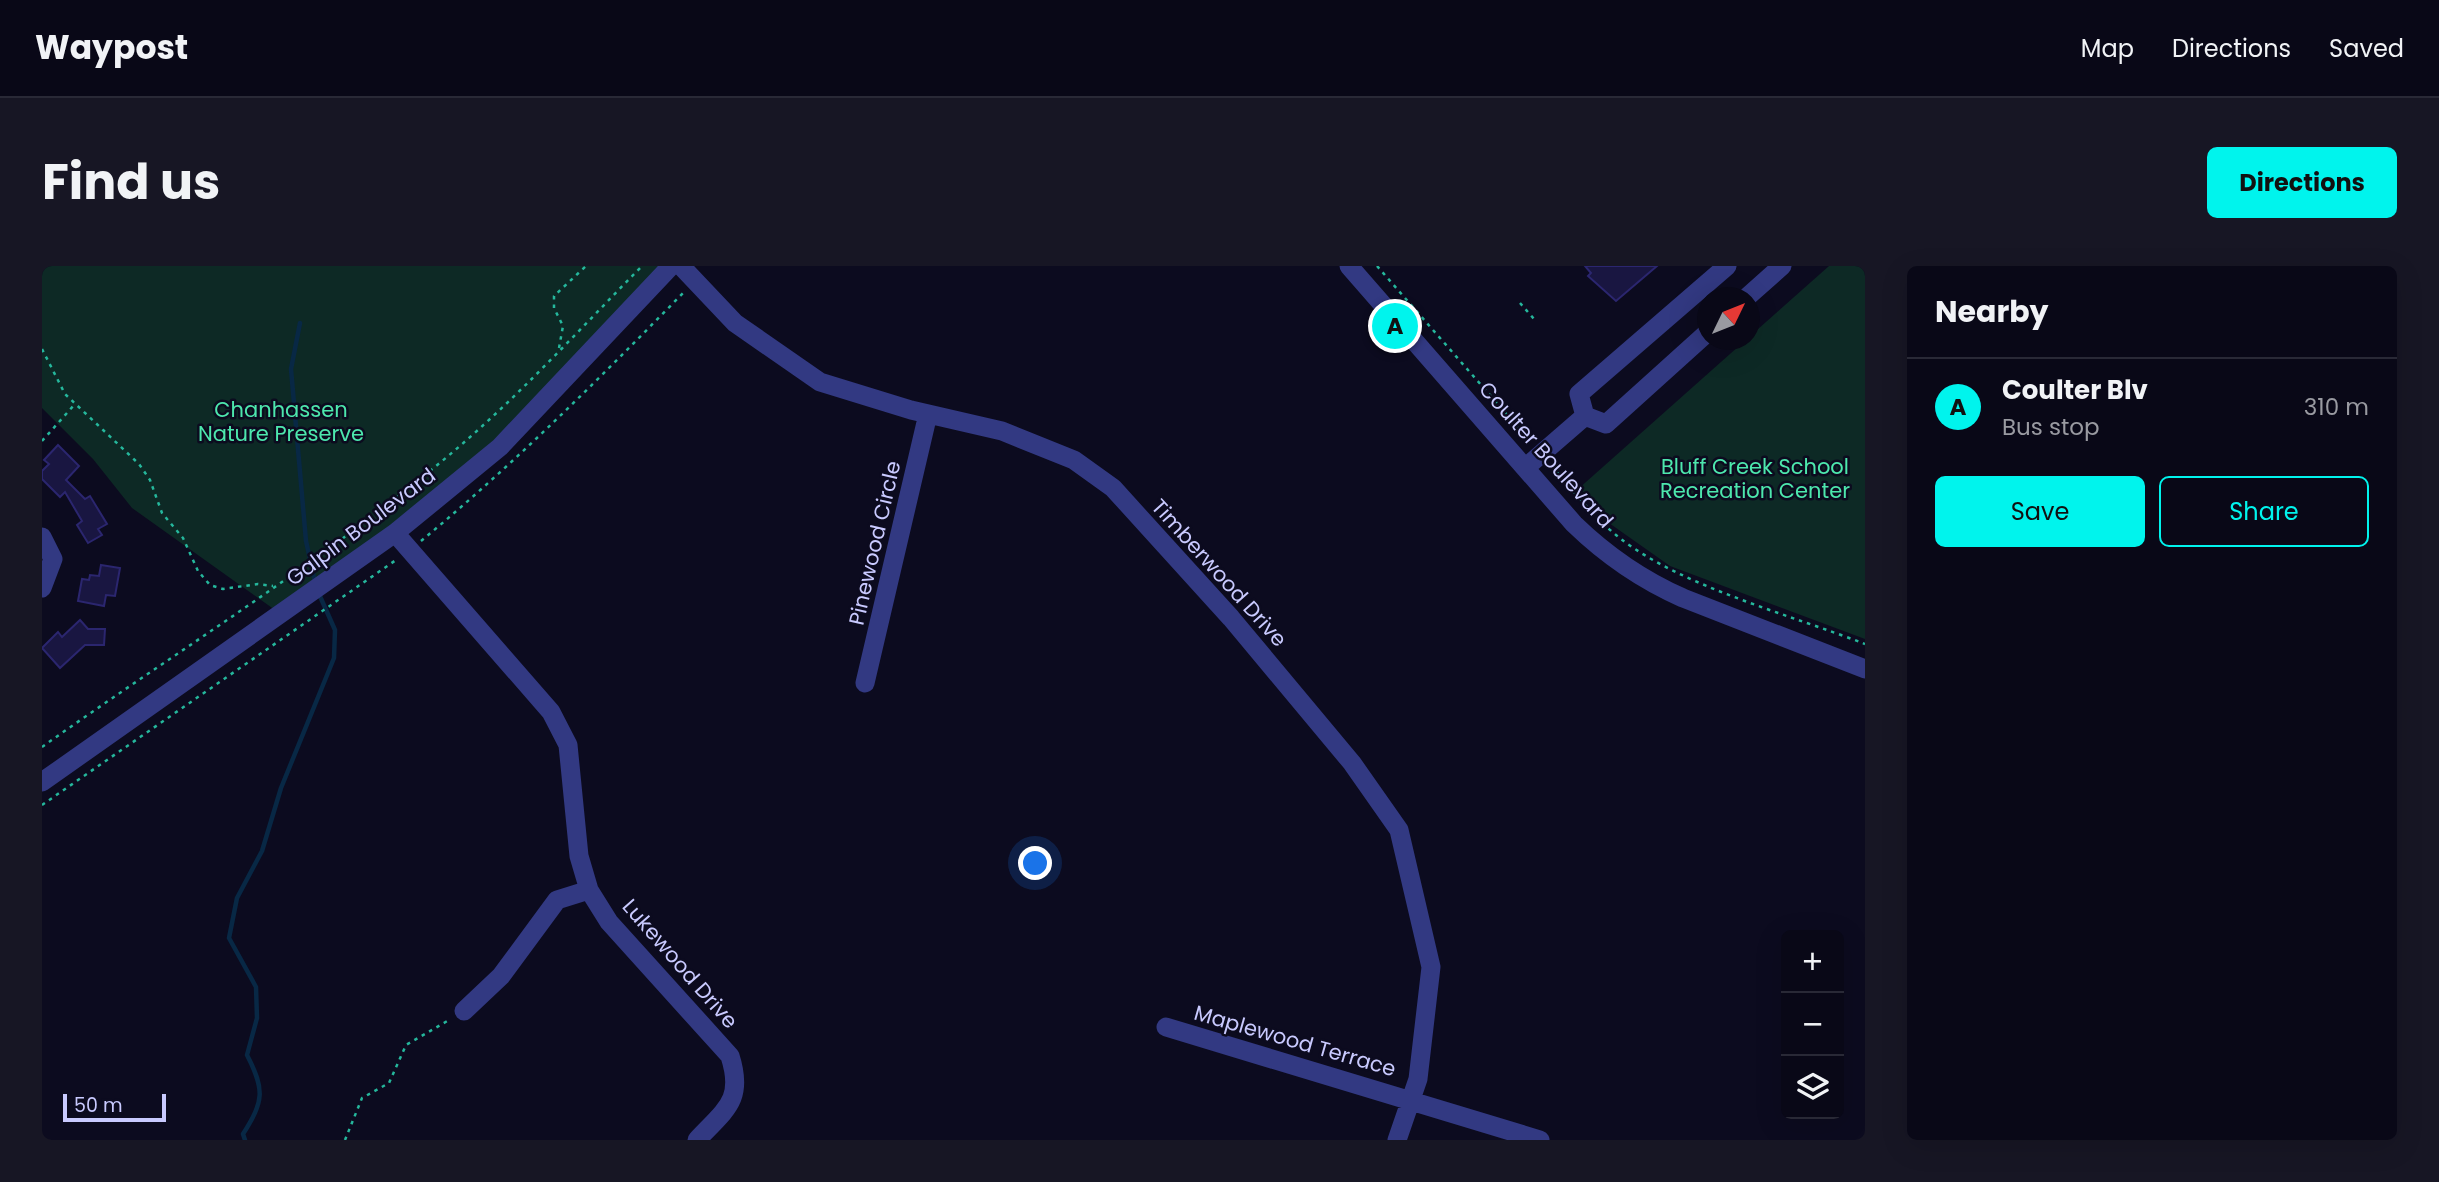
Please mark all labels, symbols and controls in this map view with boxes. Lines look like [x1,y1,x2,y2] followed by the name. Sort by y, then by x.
[35,24,188,71] text: Waypost
[2081,32,2134,65] text: Map
[2172,32,2291,65] text: Directions
[2329,32,2404,65] text: Saved
[2207,147,2397,218] button: Directions
[42,148,220,216] text: Find us
[1697,287,1760,350] north arrow
[1935,290,2049,333] text: Nearby
[1372,300,1418,352] pin: A
[2002,372,2148,408] text: Coulter Blv
[1473,375,1620,534] street label: Coulter Boulevard
[1950,391,1966,423] text: A
[2304,391,2369,423] text: 310 m
[198,395,364,448] park label: Chanhassen Nature Preserve
[2002,411,2100,443] text: Bus stop
[1660,452,1850,505] park label: Bluff Creek School Recreation Center
[842,458,908,628] street label: Pinewood Circle
[280,461,441,592] street label: Galpin Boulevard
[1935,476,2145,547] button: Save
[2159,476,2369,547] button: Share
[1145,492,1294,653] street label: Timberwood Drive
[1018,846,1052,880] your location
[616,893,745,1035] street label: Lukewood Drive
[1781,930,1844,1119] map controls
[1781,930,1844,993] button: +
[1781,993,1844,1056] button: −
[1191,998,1399,1083] street label: Maplewood Terrace
[1781,1056,1844,1119] button: layers
[63,1091,166,1123] scale bar
[74,1092,123,1119] text: 50 m

